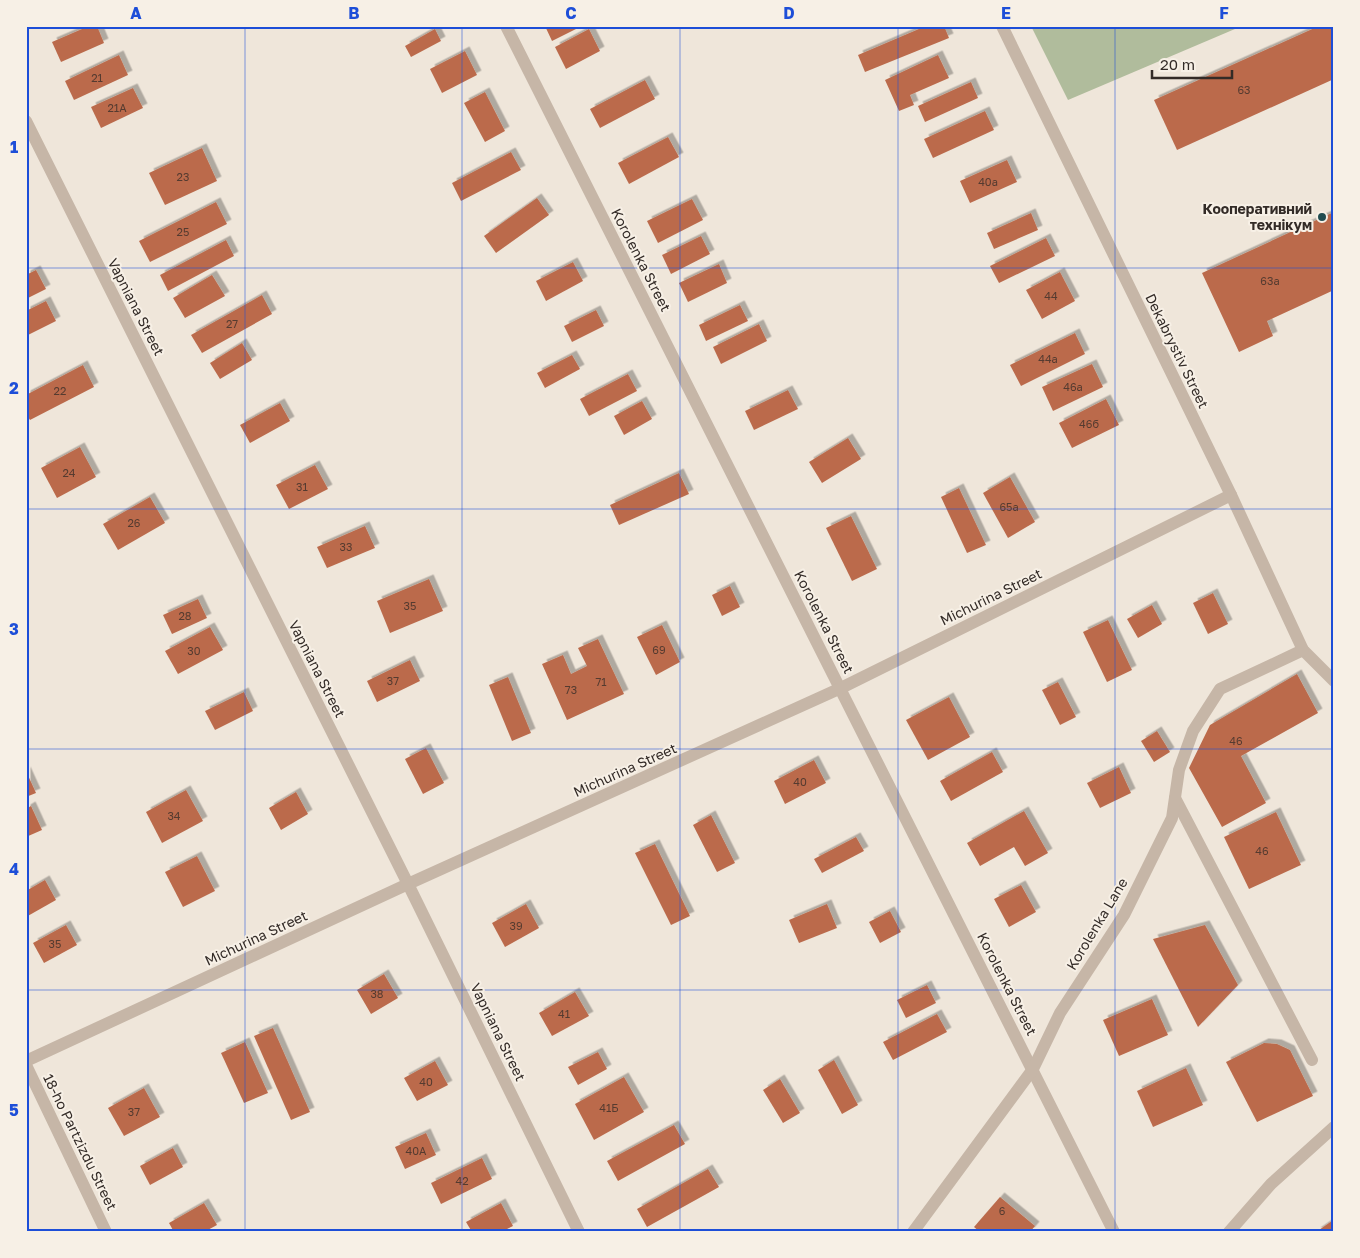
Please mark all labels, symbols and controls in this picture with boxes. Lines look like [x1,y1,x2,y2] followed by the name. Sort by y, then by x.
[130,3,142,23] text: A
[348,3,360,23] text: B
[565,3,577,23] text: C
[783,3,795,23] text: D
[1001,3,1011,23] text: E
[1219,3,1229,23] text: F
[1152,48,1232,80] scale bar
[1160,55,1195,73] text: 20 m
[91,71,103,84] house number: 21
[1237,83,1251,96] house number: 63
[107,101,127,114] house number: 21А
[10,137,18,157] text: 1
[177,170,189,183] house number: 23
[978,175,998,188] house number: 40а
[1202,200,1312,233] place label: Кооперативний технікум
[608,205,675,314] street label: Korolenka Street
[1316,211,1328,223] marker: Кооперативний технікум
[177,225,189,238] house number: 25
[105,255,168,358] street label: Vapniana Street
[1260,274,1280,287] house number: 63а
[1044,289,1058,302] house number: 44
[1142,291,1213,411] street label: Dekabrystiv Street
[226,317,238,330] house number: 27
[1038,352,1058,365] house number: 44а
[9,378,19,398] text: 2
[1063,380,1083,393] house number: 46а
[54,384,66,397] house number: 22
[1079,417,1099,430] house number: 46б
[62,466,76,479] house number: 24
[296,480,308,493] house number: 31
[999,500,1019,513] house number: 65а
[127,516,141,529] house number: 26
[340,540,352,553] house number: 33
[937,565,1044,629] street label: Michurina Street
[791,567,858,676] street label: Korolenka Street
[404,599,416,612] house number: 35
[178,609,192,622] house number: 28
[286,617,349,720] street label: Vapniana Street
[9,619,19,639] text: 3
[652,643,666,656] house number: 69
[187,644,201,657] house number: 30
[387,674,399,687] house number: 37
[595,675,607,688] house number: 71
[565,683,577,696] house number: 73
[1229,734,1243,747] house number: 46
[571,739,679,800] street label: Michurina Street
[793,775,807,788] house number: 40
[167,809,181,822] house number: 34
[1255,844,1269,857] house number: 46
[9,859,19,879] text: 4
[1062,875,1131,973] street label: Korolenka Lane
[202,906,310,969] street label: Michurina Street
[509,919,523,932] house number: 39
[974,929,1041,1038] street label: Korolenka Street
[49,937,61,950] house number: 35
[467,980,529,1084] street label: Vapniana Street
[370,987,384,1000] house number: 38
[558,1007,570,1020] house number: 41
[40,1071,121,1213] street label: 18-ho Partzizdu Street
[419,1075,433,1088] house number: 40
[9,1100,19,1120] text: 5
[599,1101,619,1114] house number: 41Б
[128,1105,140,1118] house number: 37
[406,1144,427,1157] house number: 40А
[455,1174,469,1187] house number: 42
[999,1204,1006,1217] house number: 6

